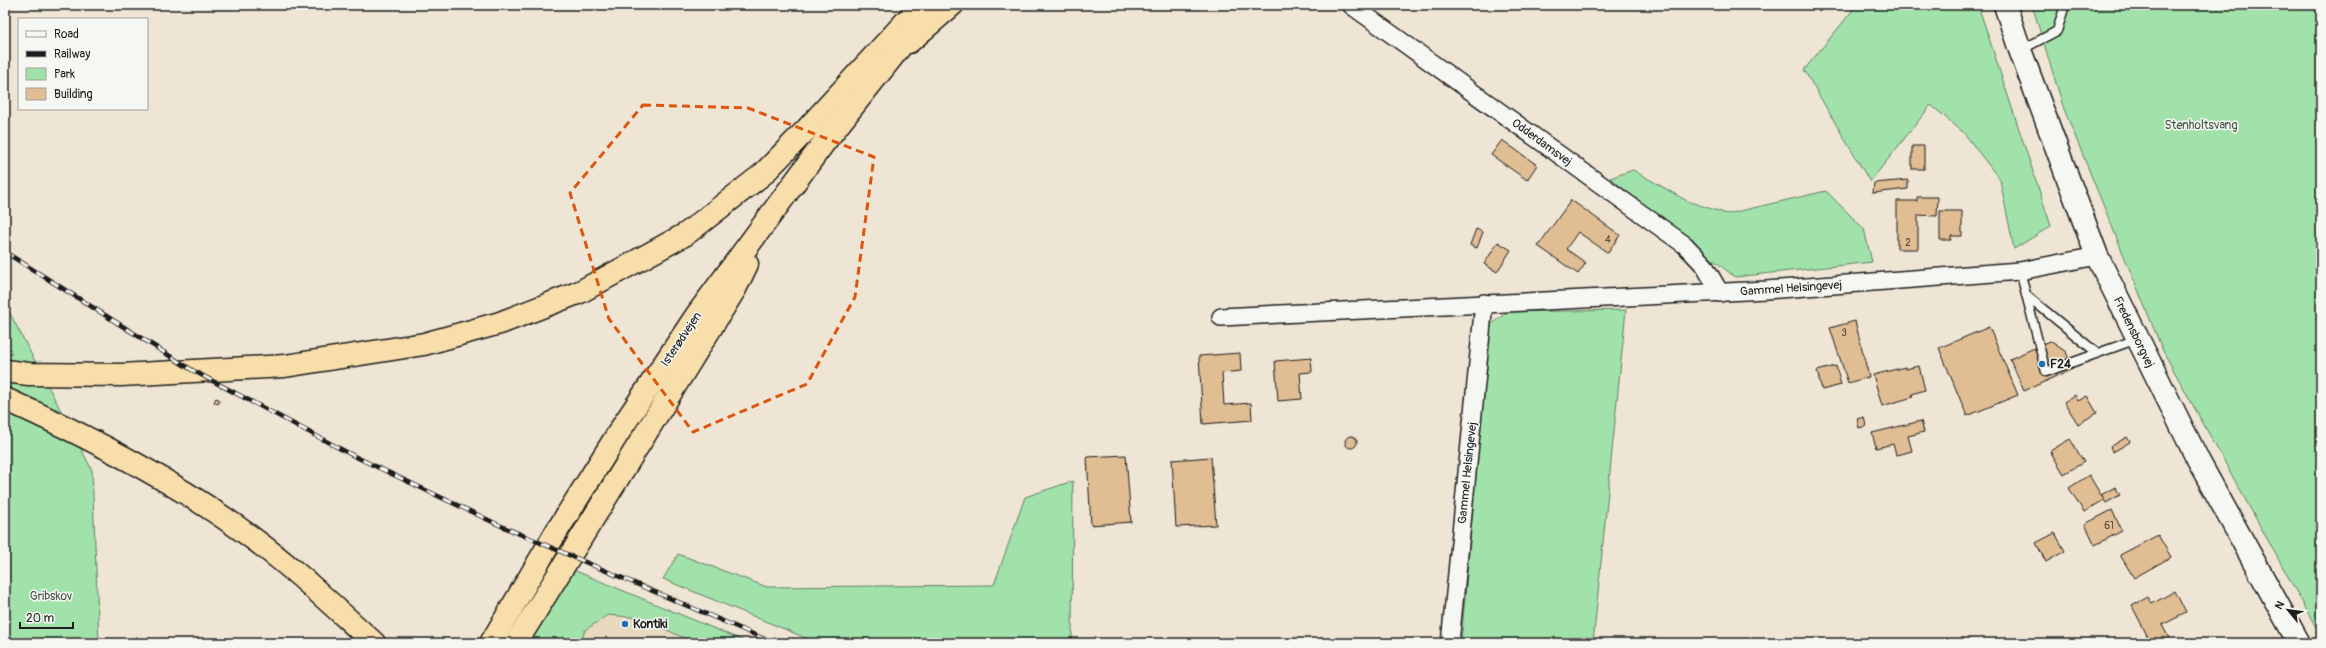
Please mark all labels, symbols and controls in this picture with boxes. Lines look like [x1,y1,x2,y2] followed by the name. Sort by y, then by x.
[18,18,148,110] legend
[54,27,79,42] text: Road
[54,47,90,62] text: Railway
[54,67,75,82] text: Park
[54,87,93,102] text: Building
[1509,116,1575,169] street label: Odderdamsvej
[2165,118,2237,133] park label: Stenholtsvang
[1605,234,1611,246] house number: 4
[1905,237,1911,249] house number: 2
[1739,277,1843,300] street label: Gammel Helsingevej
[2110,294,2157,371] street label: Fredensborgvej
[658,309,705,369] street label: Isterødvejen
[1841,327,1847,339] house number: 3
[2050,357,2071,372] place label: F24
[2037,359,2047,369] marker: F24
[1455,421,1480,525] street label: Gammel Helsingevej
[2104,520,2114,532] house number: 61
[30,589,72,604] park label: Gribskov
[2268,590,2308,630] north arrow
[2272,598,2287,612] text: N
[20,604,73,630] scale bar
[26,611,55,626] text: 20 m
[633,617,667,632] place label: Kontiki
[620,619,630,629] marker: Kontiki

